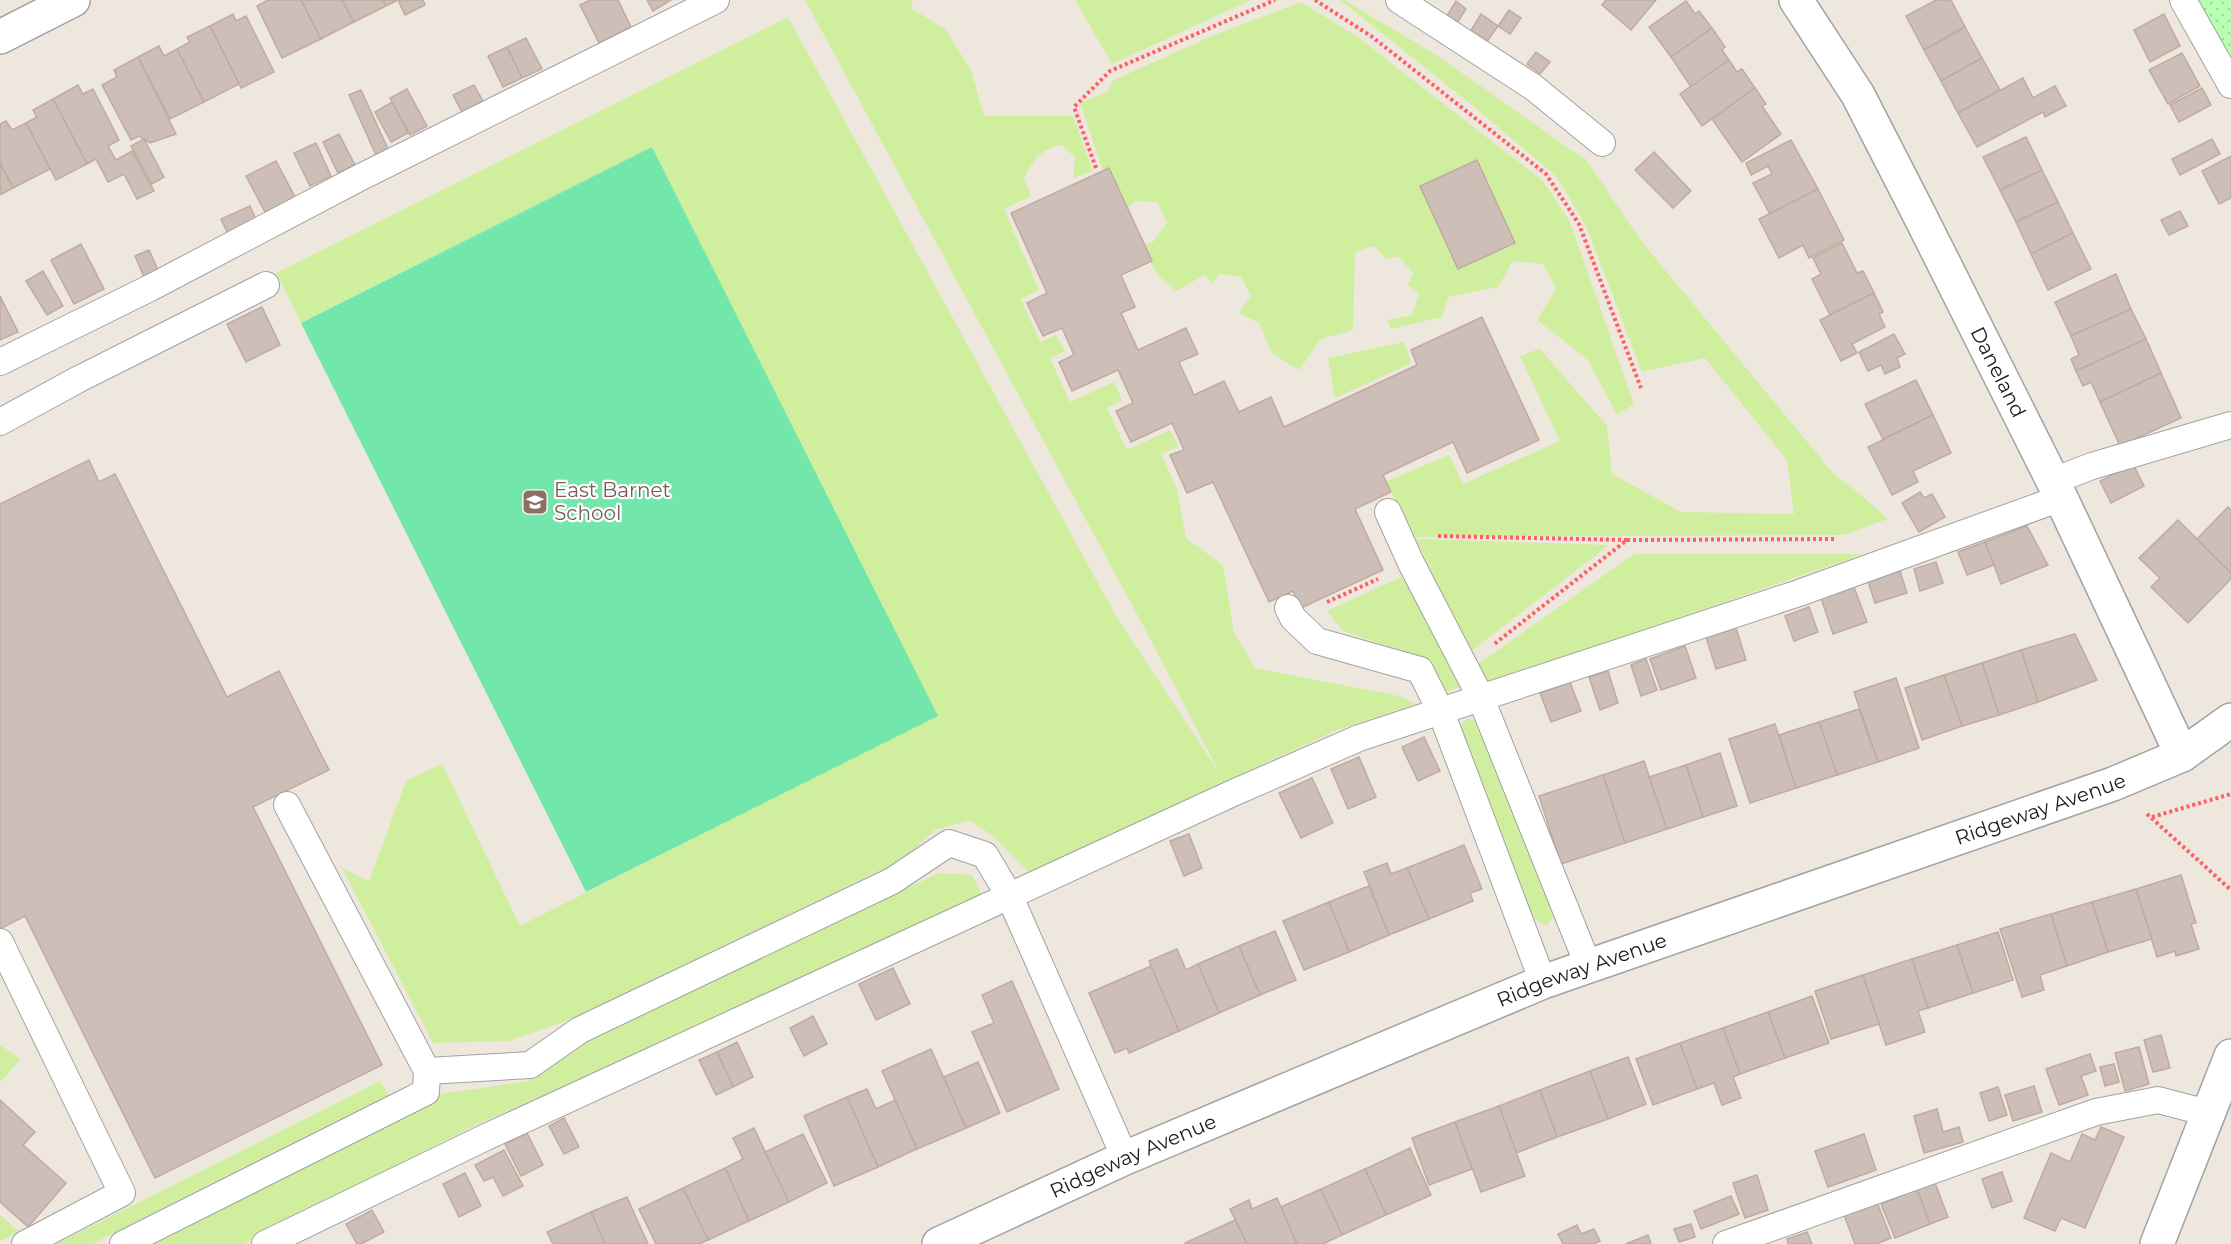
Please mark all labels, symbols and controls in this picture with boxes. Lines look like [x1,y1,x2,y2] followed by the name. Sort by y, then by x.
[1966,323,2031,421] street label: Daneland
[554,478,671,525] place label: East Barnet School
[520,487,550,517] school or university icon: East Barnet School
[1952,768,2129,850] street label: Ridgeway Avenue
[1493,928,1670,1012] street label: Ridgeway Avenue
[1046,1109,1220,1203] street label: Ridgeway Avenue

